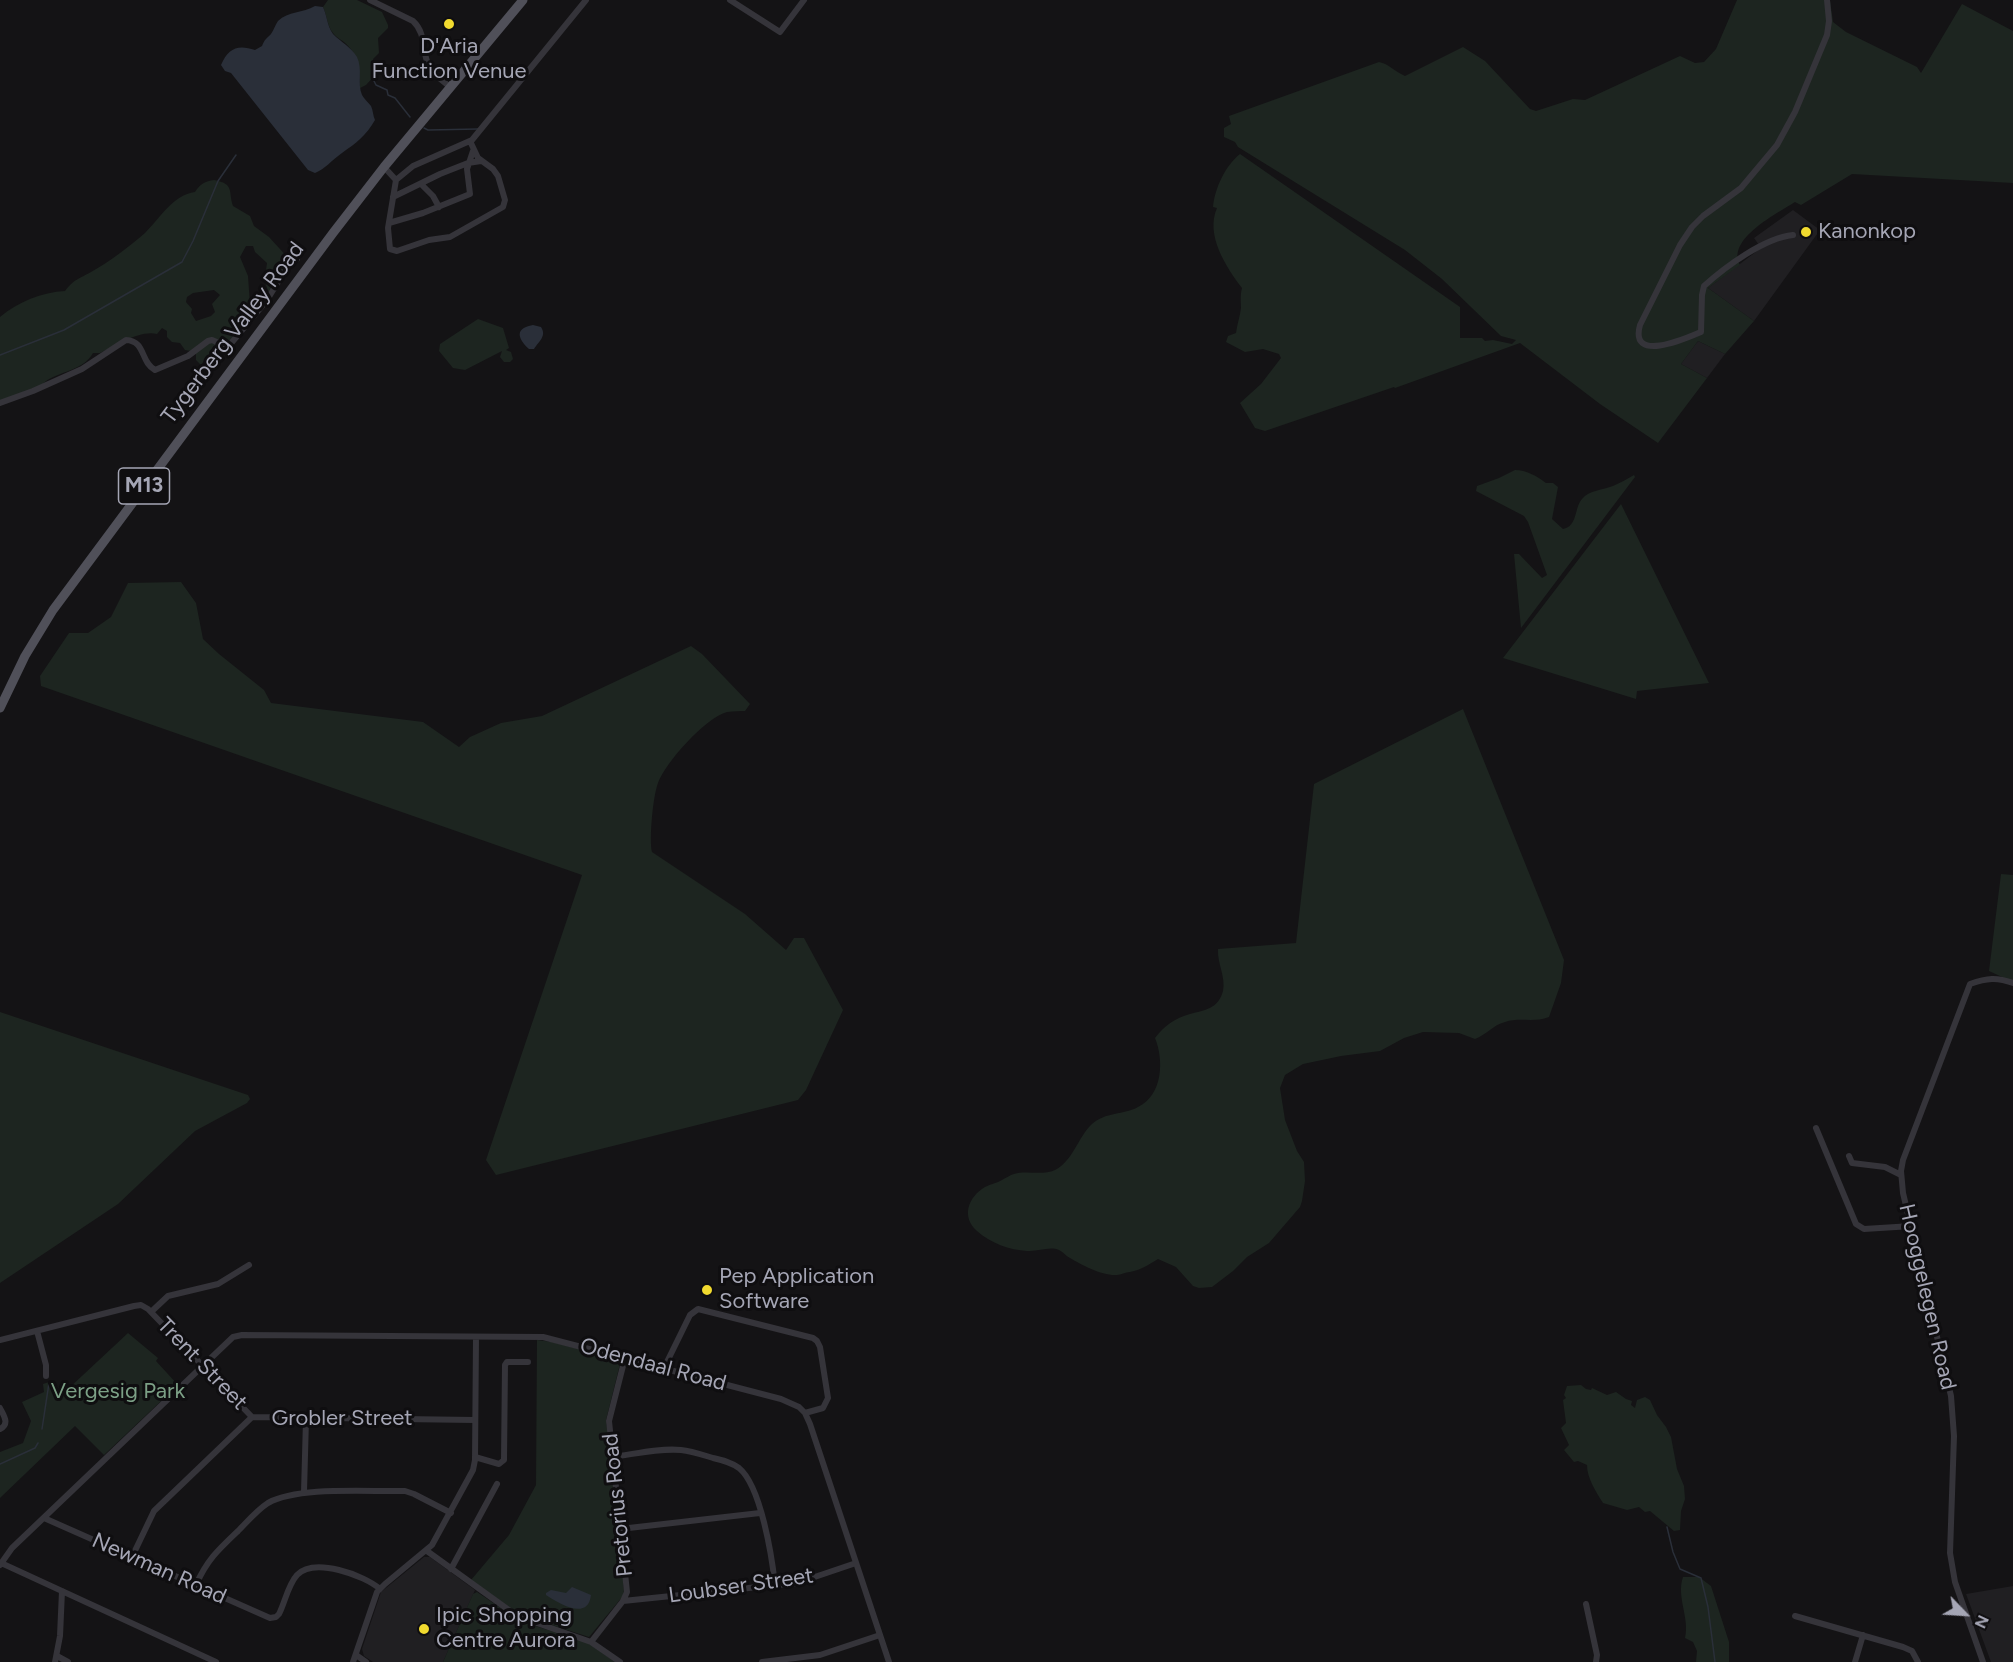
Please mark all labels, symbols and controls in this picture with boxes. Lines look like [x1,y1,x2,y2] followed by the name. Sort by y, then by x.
[442,17,456,31] marker: D'Aria Function Venue
[371,34,527,86] place label: D'Aria Function Venue
[1818,219,1916,245] place label: Kanonkop
[1799,225,1813,239] marker: Kanonkop
[156,237,310,429] street label: Tygerberg Valley Road
[118,468,170,504] road number: M13
[1893,1201,1961,1393] street label: Hooggelegen Road
[719,1264,874,1316] place label: Pep Application Software
[700,1283,714,1297] marker: Pep Application Software
[151,1312,253,1416] street label: Trent Street
[577,1333,729,1397] street label: Odendaal Road
[51,1379,185,1405] park label: Vergesig Park
[271,1406,413,1432] street label: Grobler Street
[597,1432,639,1578] street label: Pretorius Road
[88,1528,230,1610] street label: Newman Road
[667,1563,815,1609] street label: Loubser Street
[1935,1584,1995,1644] north arrow
[436,1603,575,1654] place label: Ipic Shopping Centre Aurora
[1971,1612,1993,1631] text: N
[417,1622,431,1636] marker: Ipic Shopping Centre Aurora

